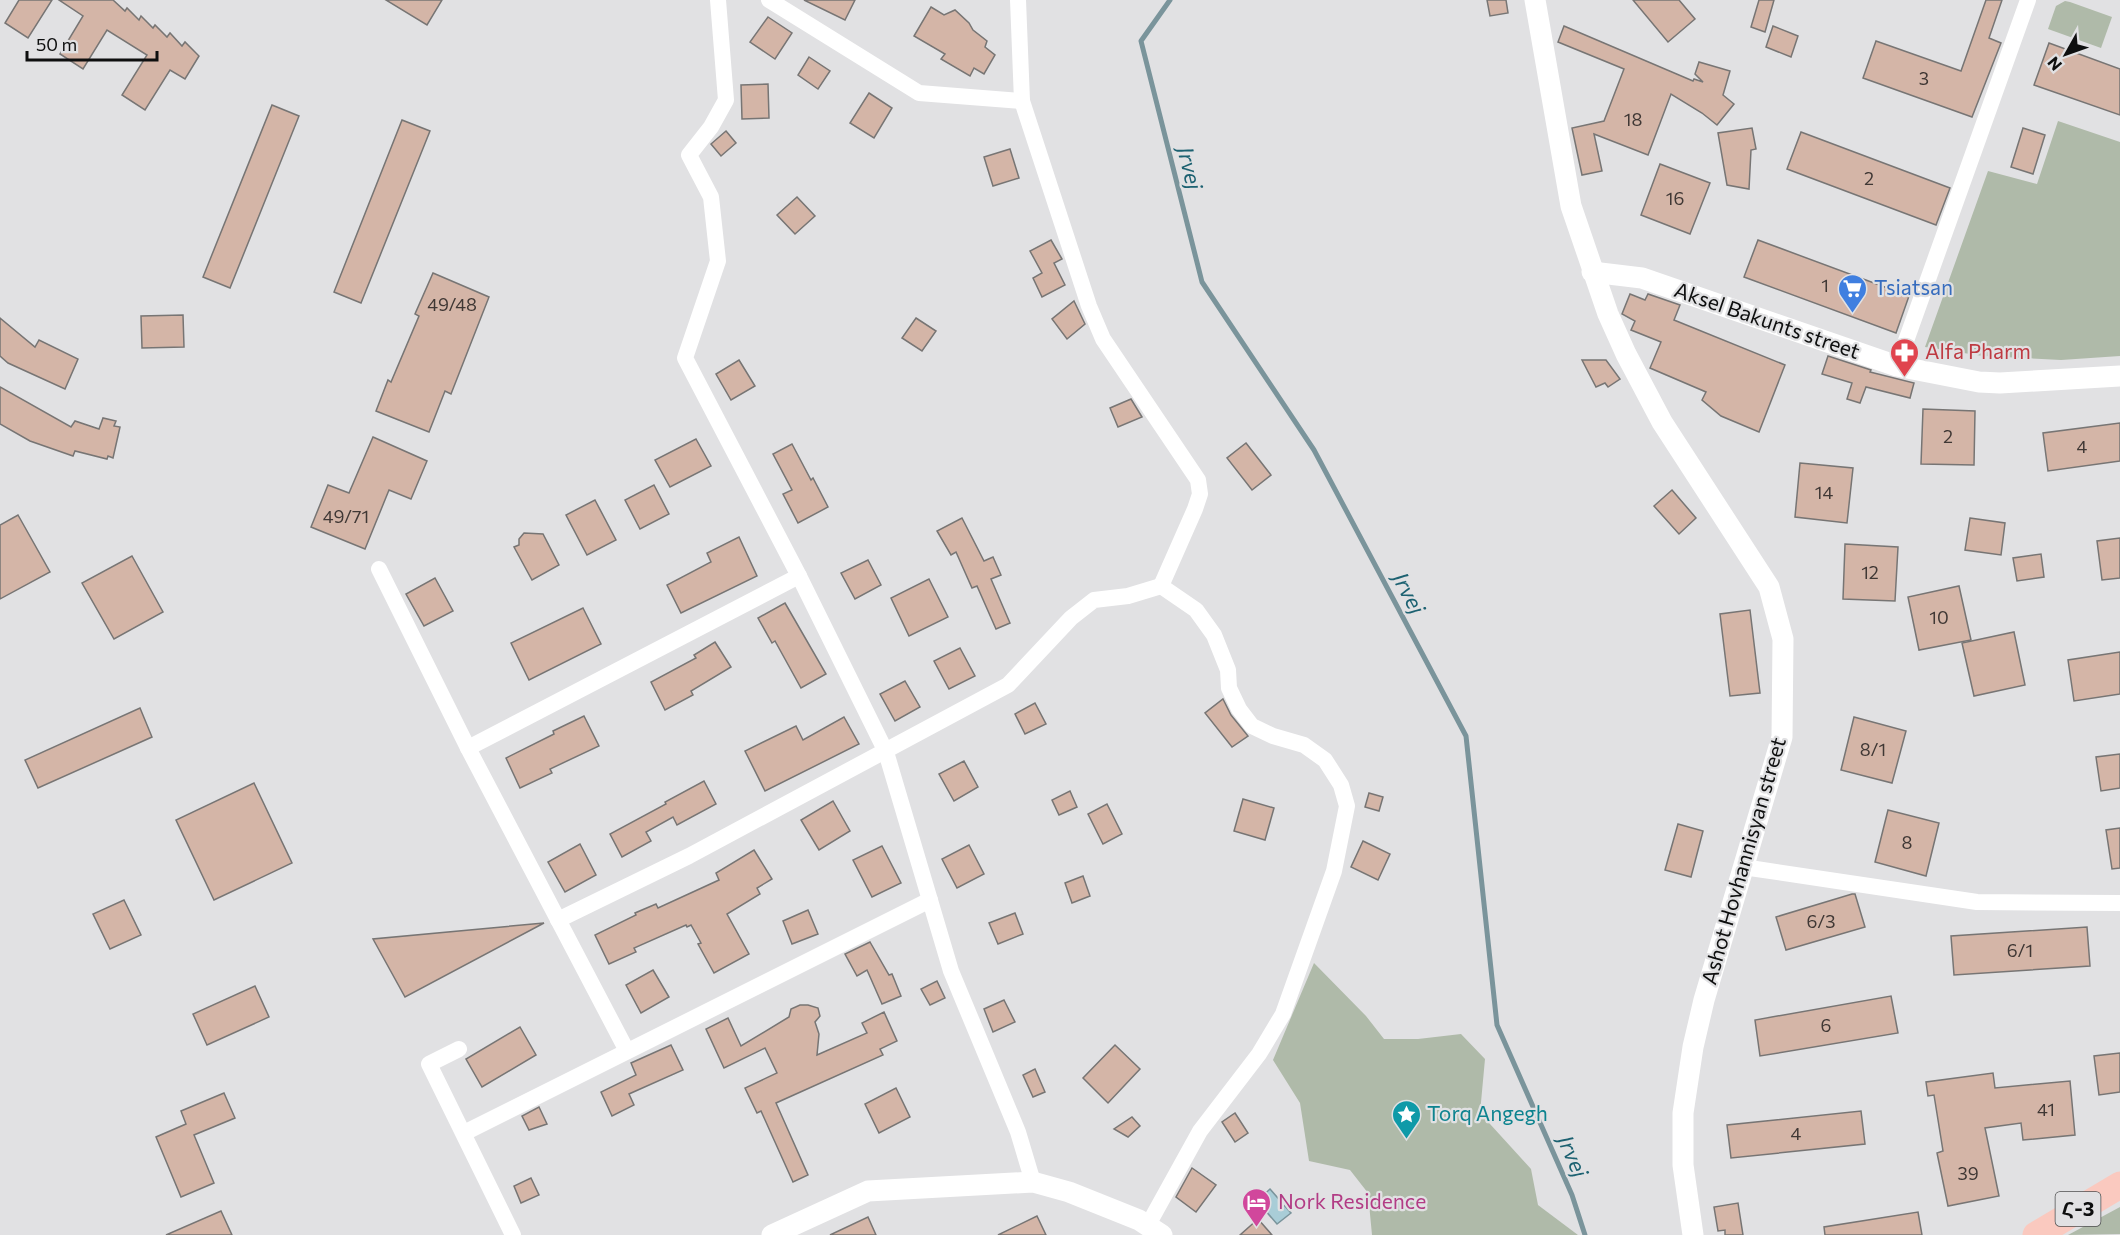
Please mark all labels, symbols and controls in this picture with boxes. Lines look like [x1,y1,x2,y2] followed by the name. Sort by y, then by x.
[27,24,158,62] scale bar
[2036,24,2096,84] north arrow
[36,33,77,55] text: 50 m
[2043,53,2065,75] text: N
[1919,67,1929,89] house number: 3
[1624,108,1642,130] house number: 18
[1172,142,1209,194] water label: Jrvej
[1864,167,1874,189] house number: 2
[1666,187,1684,209] house number: 16
[1837,272,1869,314] supermarket icon: Tsiatsan
[1821,274,1829,296] house number: 1
[1874,274,1953,299] place label: Tsiatsan
[1671,276,1864,363] street label: Aksel Bakunts street
[427,293,477,315] house number: 49/48
[1888,336,1920,378] pharmacy icon: Alfa Pharm
[1925,338,2031,363] place label: Alfa Pharm
[1943,425,1953,447] house number: 2
[2077,435,2088,457] house number: 4
[1815,481,1833,503] house number: 14
[323,505,369,527] house number: 49/71
[1861,561,1879,583] house number: 12
[1386,565,1432,620] water label: Jrvej
[1929,606,1949,628] house number: 10
[1695,734,1790,987] street label: Ashot Hovhannisyan street
[1860,738,1886,760] house number: 8/1
[1902,831,1913,853] house number: 8
[1807,910,1835,932] house number: 6/3
[2007,939,2033,961] house number: 6/1
[1821,1014,1831,1036] house number: 6
[1390,1098,1422,1140] place icon: Torq Angegh
[2037,1098,2055,1120] house number: 41
[1427,1100,1548,1125] place label: Torq Angegh
[1791,1122,1802,1144] house number: 4
[1551,1129,1595,1182] water label: Jrvej
[1957,1162,1979,1184] house number: 39
[1241,1186,1273,1228] hotel icon: Nork Residence
[1278,1188,1426,1213] place label: Nork Residence
[2056,1192,2100,1226] road number: Հ-3

